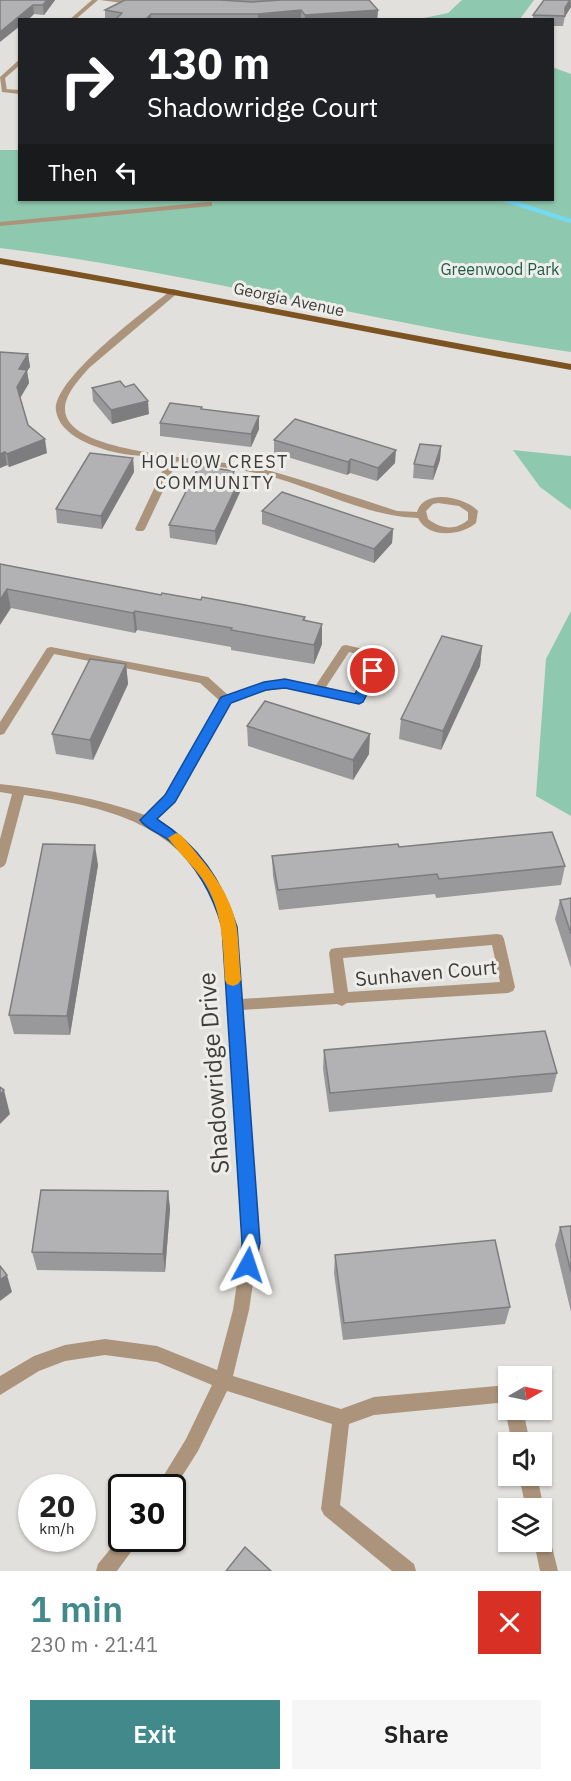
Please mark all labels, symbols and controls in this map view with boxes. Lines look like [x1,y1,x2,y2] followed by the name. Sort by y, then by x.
[147,36,270,91] text: 130 m
[48,42,126,120] icon: right
[147,89,378,124] text: Shadowridge Court
[110,156,143,189] icon: left
[48,158,98,187] text: Then
[440,259,560,279] park label: Greenwood Park
[232,278,346,321] street label: Georgia Avenue
[141,450,289,494] district label: HOLLOW CREST COMMUNITY
[347,645,398,696] pin
[356,654,389,687] icon: arrive
[354,953,498,992] street label: Sunhaven Court
[190,971,236,1175] street label: Shadowridge Drive
[216,1233,280,1297] position arrow
[498,1366,552,1420] north arrow
[498,1366,552,1552] map controls
[498,1432,552,1486] button: sound
[108,1474,186,1552] speed limit sign: 30
[39,1486,75,1525] text: 20
[498,1498,552,1552] button: layers
[39,1519,75,1538] text: km/h
[30,1585,123,1632] text: 1 min
[478,1591,541,1654] button: close
[30,1631,158,1658] text: 230 m · 21:41
[30,1700,280,1769] button: Exit
[292,1700,541,1769] button: Share

